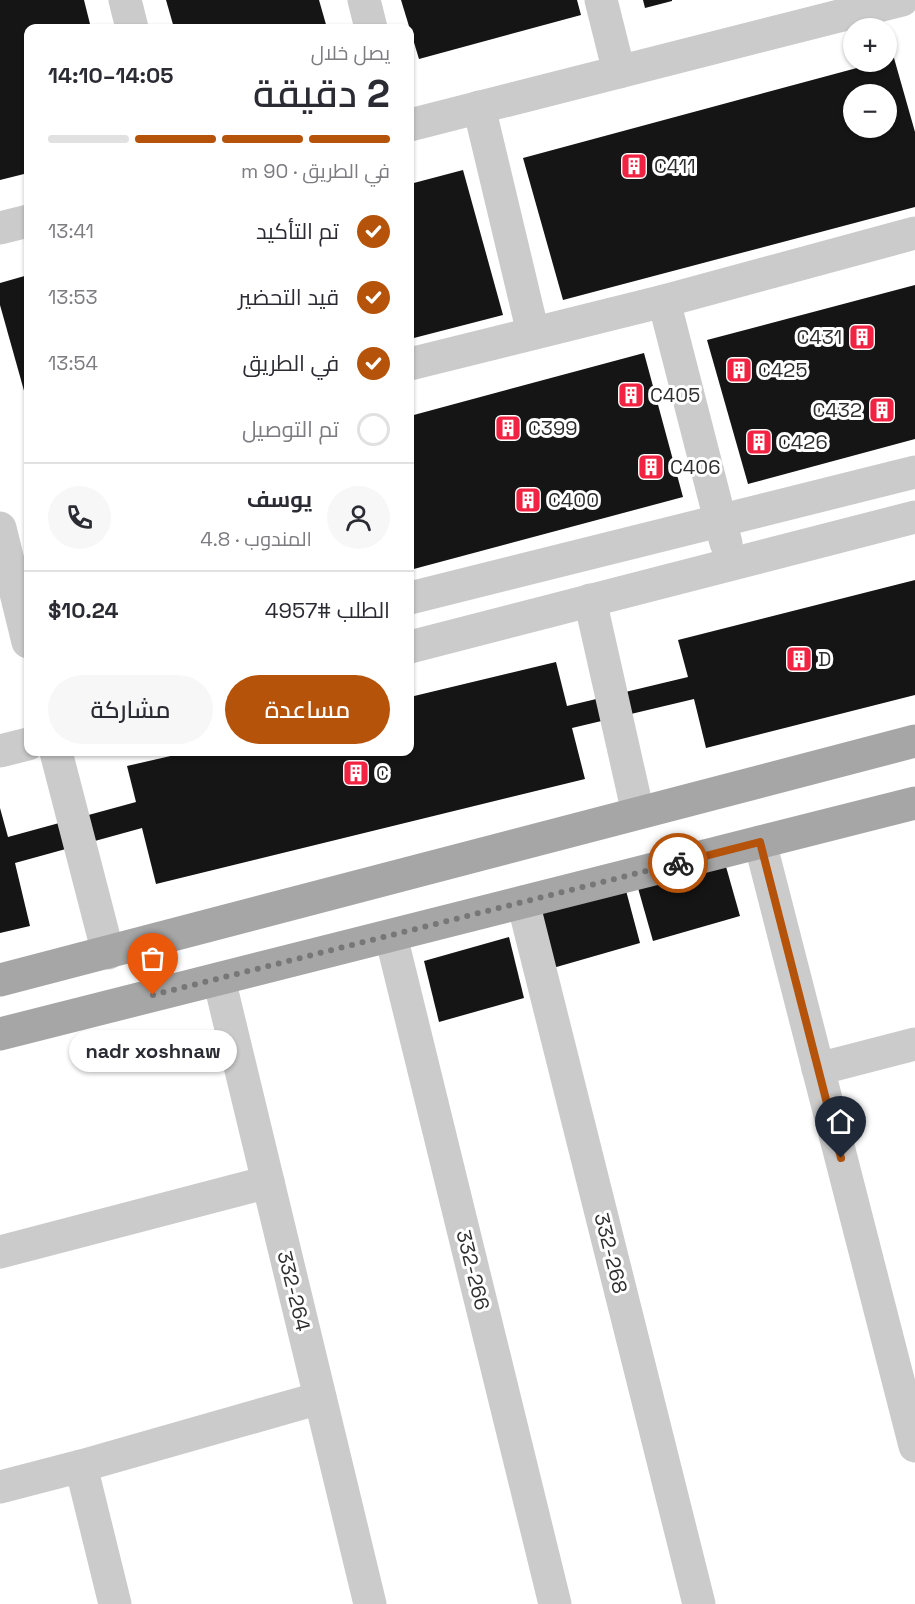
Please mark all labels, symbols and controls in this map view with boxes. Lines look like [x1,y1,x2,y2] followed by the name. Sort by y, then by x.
[843,18,897,138] map controls
[843,18,897,72] button: +
[311,40,390,66] text: يصل خلال
[48,61,174,89] text: 14:05–14:10
[253,69,390,118] text: 2 دقيقة
[843,84,897,138] button: −
[619,151,649,181] building icon: C411
[654,153,696,179] place label: C411
[241,158,390,184] text: في الطريق · 90 m
[357,215,390,248] icon: check
[256,217,339,245] text: تم التأكيد
[48,218,94,244] text: 13:41
[357,281,390,314] icon: check
[238,283,339,311] text: قيد التحضير
[48,284,98,310] text: 13:53
[847,322,877,352] building icon: C431
[797,324,842,350] place label: C431
[357,347,390,380] icon: check
[243,349,339,377] text: في الطريق
[48,350,98,376] text: 13:54
[724,355,754,385] building icon: C425
[758,357,807,383] place label: C425
[616,380,646,410] building icon: C405
[650,382,700,408] place label: C405
[867,395,897,425] building icon: C432
[813,397,862,423] place label: C432
[493,413,523,443] building icon: C399
[242,415,339,443] text: تم التوصيل
[528,415,577,441] place label: C399
[744,427,774,457] building icon: C426
[778,429,828,455] place label: C426
[636,452,666,482] building icon: C406
[670,454,720,480] place label: C406
[247,485,312,513] text: يوسف
[513,485,543,515] building icon: C400
[48,486,111,549] button: phone
[327,486,390,549] button: person
[548,487,599,513] place label: C400
[200,526,312,552] text: المندوب · 4.8
[48,596,119,624] text: $10.24
[265,596,390,624] text: الطلب #4957
[784,644,814,674] building icon: D
[818,646,831,672] place label: D
[48,675,213,744] button: مشاركة
[225,675,390,744] button: مساعدة
[341,758,371,788] building icon: C
[376,760,389,786] place label: C
[648,833,708,893] courier
[662,847,695,880] icon: bike
[127,933,178,995] pin
[136,942,169,975] icon: bag
[69,1031,237,1073] callout: nadr xoshnaw
[85,1038,221,1064] text: nadr xoshnaw
[815,1096,866,1158] pin
[824,1105,857,1138] icon: home
[588,1210,634,1296] street label: 332-268
[450,1227,496,1313] street label: 332-266
[271,1248,317,1334] street label: 332-264

